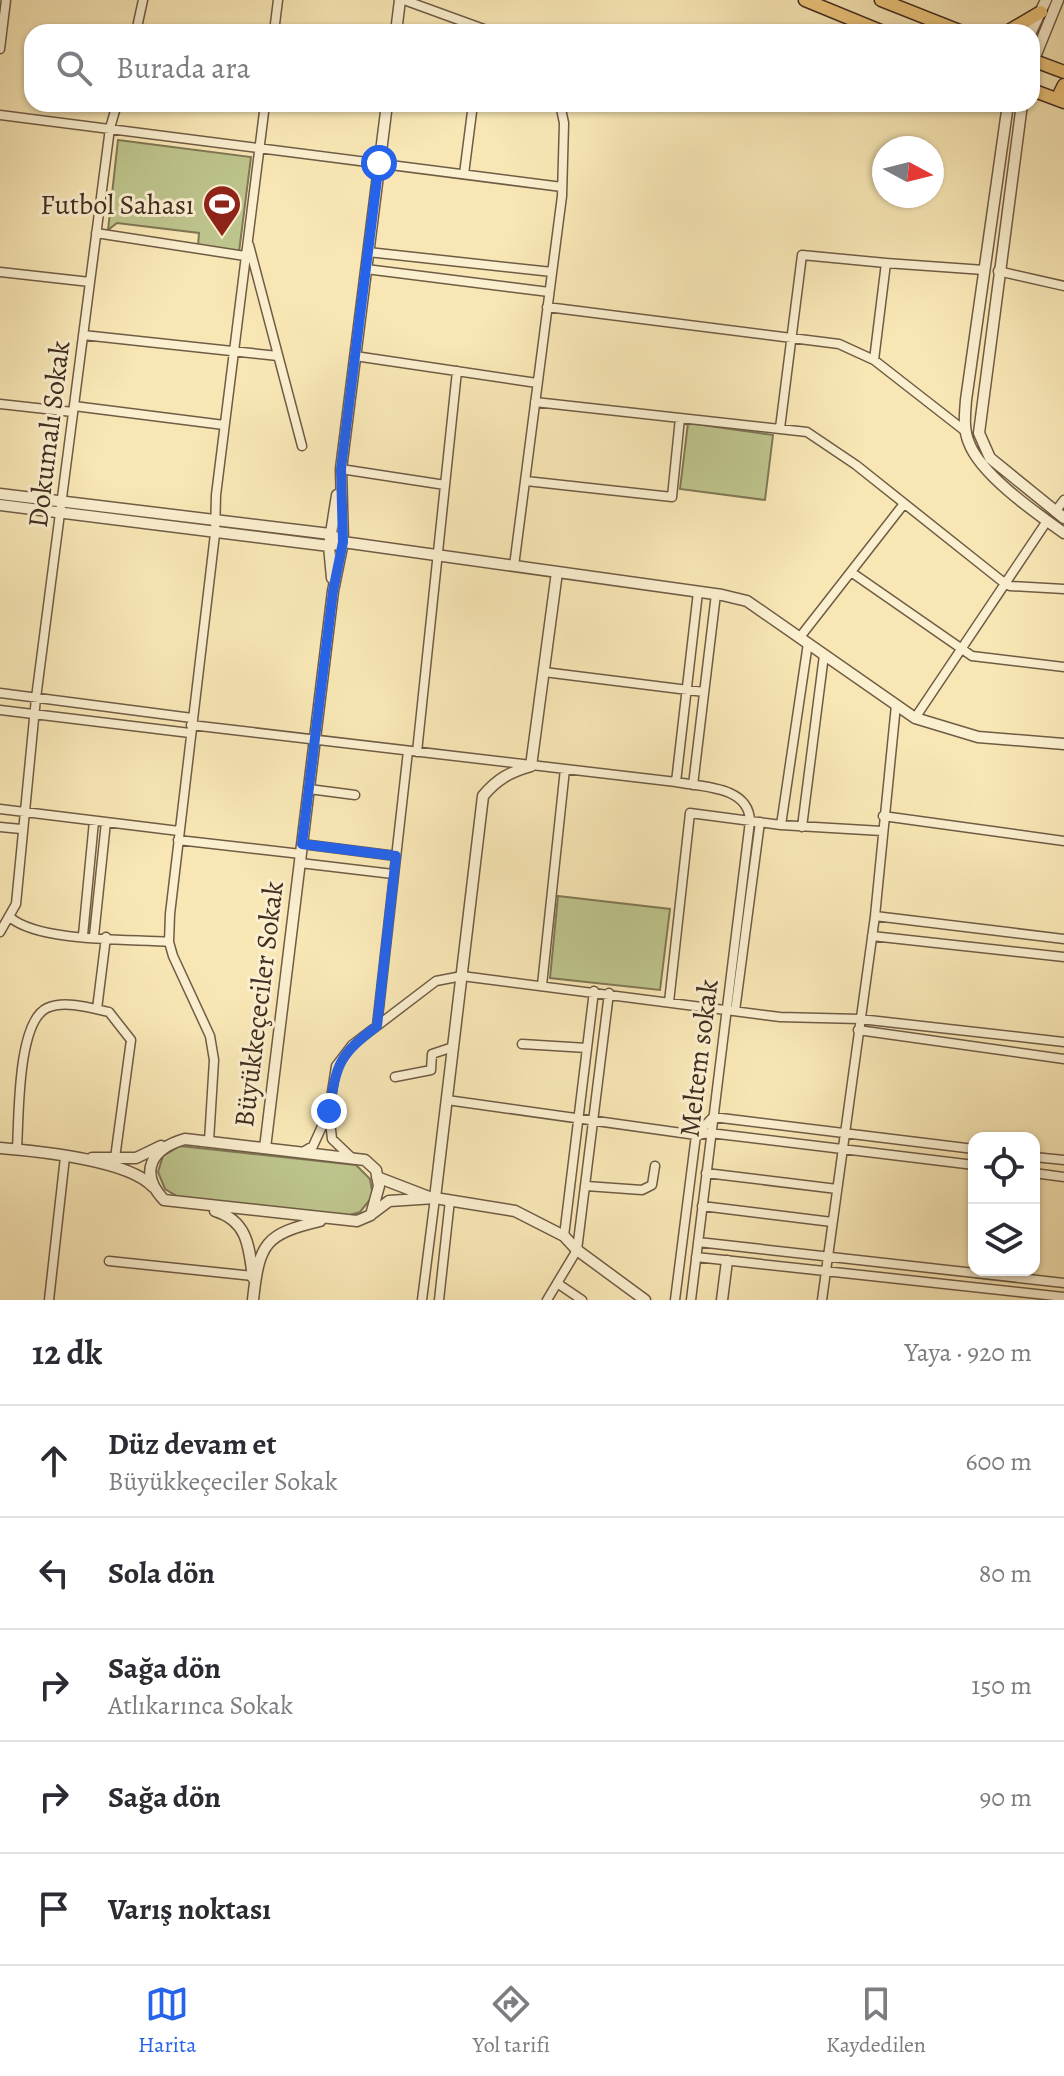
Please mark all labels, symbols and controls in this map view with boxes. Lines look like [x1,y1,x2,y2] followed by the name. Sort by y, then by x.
[24,24,1040,112] search box
[52,46,96,90] icon: search
[116,48,251,88] text: Burada ara
[872,136,944,208] north arrow
[361,145,397,181] route start
[201,183,243,238] sports icon: Futbol Sahası
[40,186,194,224] place label: Futbol Sahası
[19,339,79,530] street label: Dokumalı Sokak
[225,879,293,1129] street label: Büyükkeçeciler Sokak
[670,977,728,1139] street label: Meltem sokak
[311,1093,347,1129] route end
[968,1132,1040,1276] map controls
[968,1132,1040,1204] button: locate
[968,1204,1040,1276] button: layers
[32,1329,102,1376] text: 12 dk
[904,1335,1032,1370] text: Yaya · 920 m
[108,1424,276,1464] text: Düz devam et
[32,1439,76,1483] icon: ahead
[965,1444,1032,1479] text: 600 m
[108,1464,338,1499] text: Büyükkeçeciler Sokak
[32,1551,76,1595] icon: left
[108,1553,215,1593] text: Sola dön
[979,1556,1032,1591] text: 80 m
[108,1648,221,1688] text: Sağa dön
[32,1663,76,1707] icon: right
[971,1668,1032,1703] text: 150 m
[108,1688,293,1723] text: Atlıkarınca Sokak
[32,1775,76,1819] icon: right
[108,1777,221,1817] text: Sağa dön
[980,1780,1032,1815] text: 90 m
[32,1887,76,1931] icon: arrive
[108,1889,271,1929] text: Varış noktası
[138,1982,197,2060] tab: Harita
[473,1982,550,2060] tab: Yol tarifi
[826,1982,926,2060] tab: Kaydedilen

